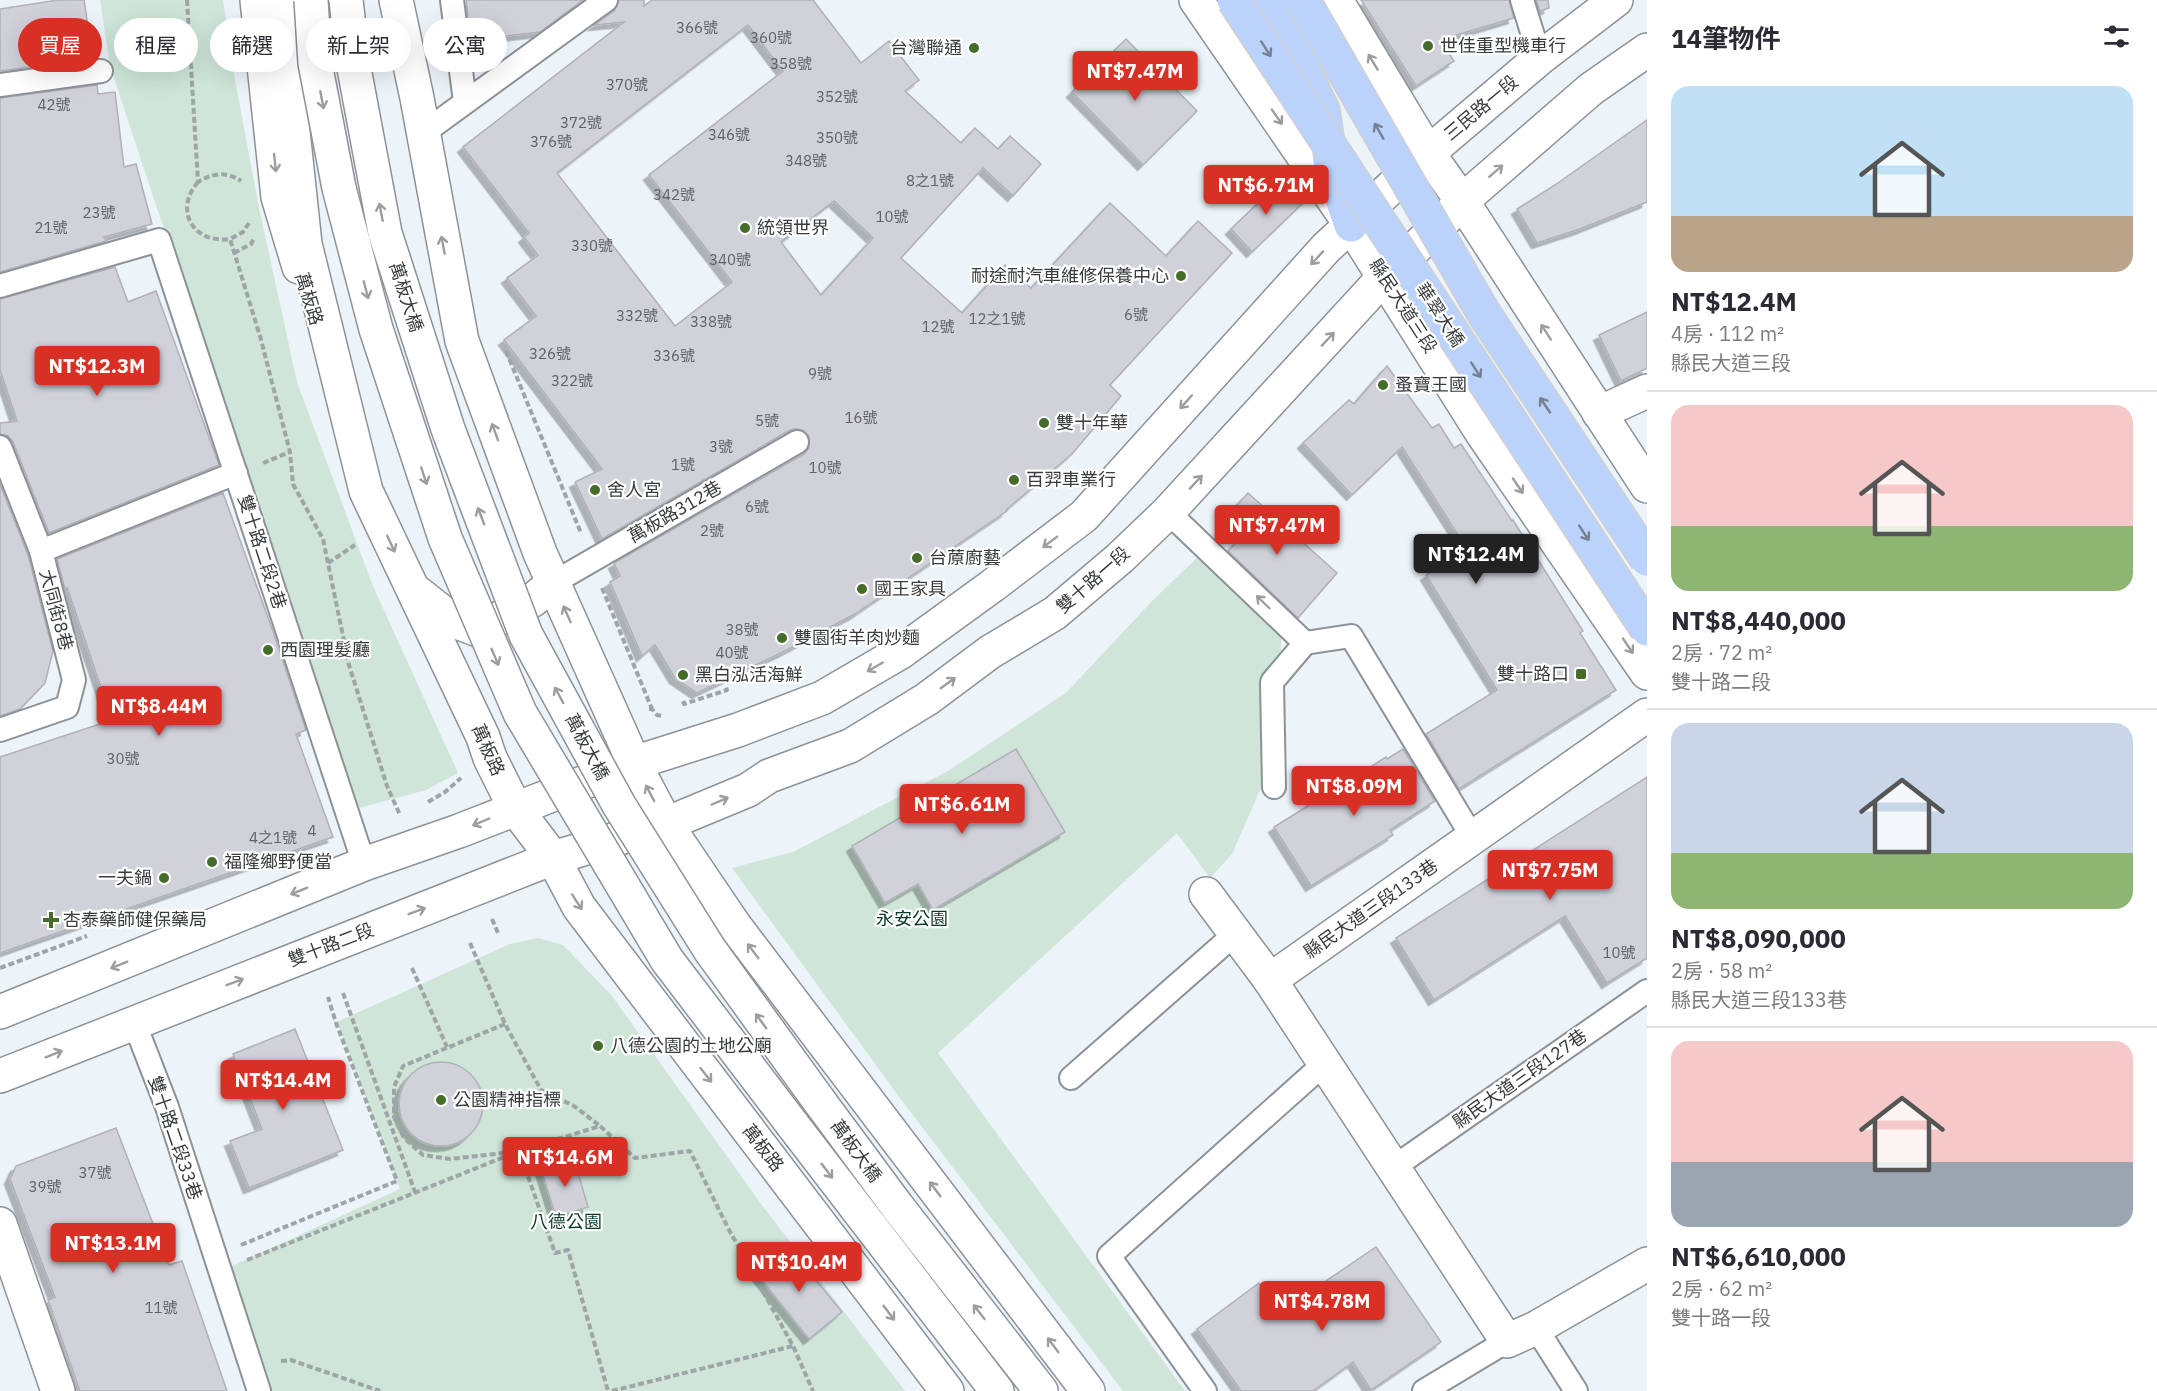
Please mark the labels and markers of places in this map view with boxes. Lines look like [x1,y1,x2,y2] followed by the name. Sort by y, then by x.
[1440,34,1566,57] place label: 世佳重型機車行
[890,36,962,59] place label: 台灣聯通
[1421,39,1435,53] marker: 世佳重型機車行
[967,41,981,55] marker: 台灣聯通
[1073,51,1197,102] pin: NT$7.47M
[1204,165,1328,216] pin: NT$6.71M
[757,216,829,239] place label: 統領世界
[738,221,752,235] marker: 統領世界
[971,264,1169,287] place label: 耐途耐汽車維修保養中心
[1174,269,1188,283] marker: 耐途耐汽車維修保養中心
[35,346,159,397] pin: NT$12.3M
[1395,373,1467,396] place label: 蚤寶王國
[1376,378,1390,392] marker: 蚤寶王國
[1056,411,1128,434] place label: 雙十年華
[1037,416,1051,430] marker: 雙十年華
[1026,468,1116,491] place label: 百羿車業行
[1007,473,1021,487] marker: 百羿車業行
[607,478,661,501] place label: 舍人宮
[588,483,602,497] marker: 舍人宮
[1215,505,1339,556] pin: NT$7.47M
[1414,534,1538,585] pin: NT$12.4M
[929,546,1001,569] place label: 台蒝廚藝
[910,551,924,565] marker: 台蒝廚藝
[874,577,946,600] place label: 國王家具
[855,582,869,596] marker: 國王家具
[794,626,920,649] place label: 雙園街羊肉炒麵
[775,631,789,645] marker: 雙園街羊肉炒麵
[280,638,370,661] place label: 西園理髮廳
[261,643,275,657] marker: 西園理髮廳
[1497,662,1569,685] place label: 雙十路口
[695,663,803,686] place label: 黑白泓活海鮮
[1574,667,1588,681] marker: 雙十路口
[676,668,690,682] marker: 黑白泓活海鮮
[97,686,221,737] pin: NT$8.44M
[1292,766,1416,817] pin: NT$8.09M
[900,784,1024,835] pin: NT$6.61M
[224,850,332,873] place label: 福隆鄉野便當
[1488,850,1612,901] pin: NT$7.75M
[205,855,219,869] marker: 福隆鄉野便當
[98,866,152,889] place label: 一夫鍋
[157,871,171,885] marker: 一夫鍋
[63,908,207,931] place label: 杏泰藥師健保藥局
[44,913,58,927] marker: 杏泰藥師健保藥局
[610,1034,772,1057] place label: 八德公園的土地公廟
[591,1039,605,1053] marker: 八德公園的土地公廟
[221,1060,345,1111] pin: NT$14.4M
[453,1088,561,1111] place label: 公園精神指標
[434,1093,448,1107] marker: 公園精神指標
[503,1137,627,1188] pin: NT$14.6M
[51,1223,175,1274] pin: NT$13.1M
[737,1242,861,1293] pin: NT$10.4M
[1260,1281,1384,1332] pin: NT$4.78M

